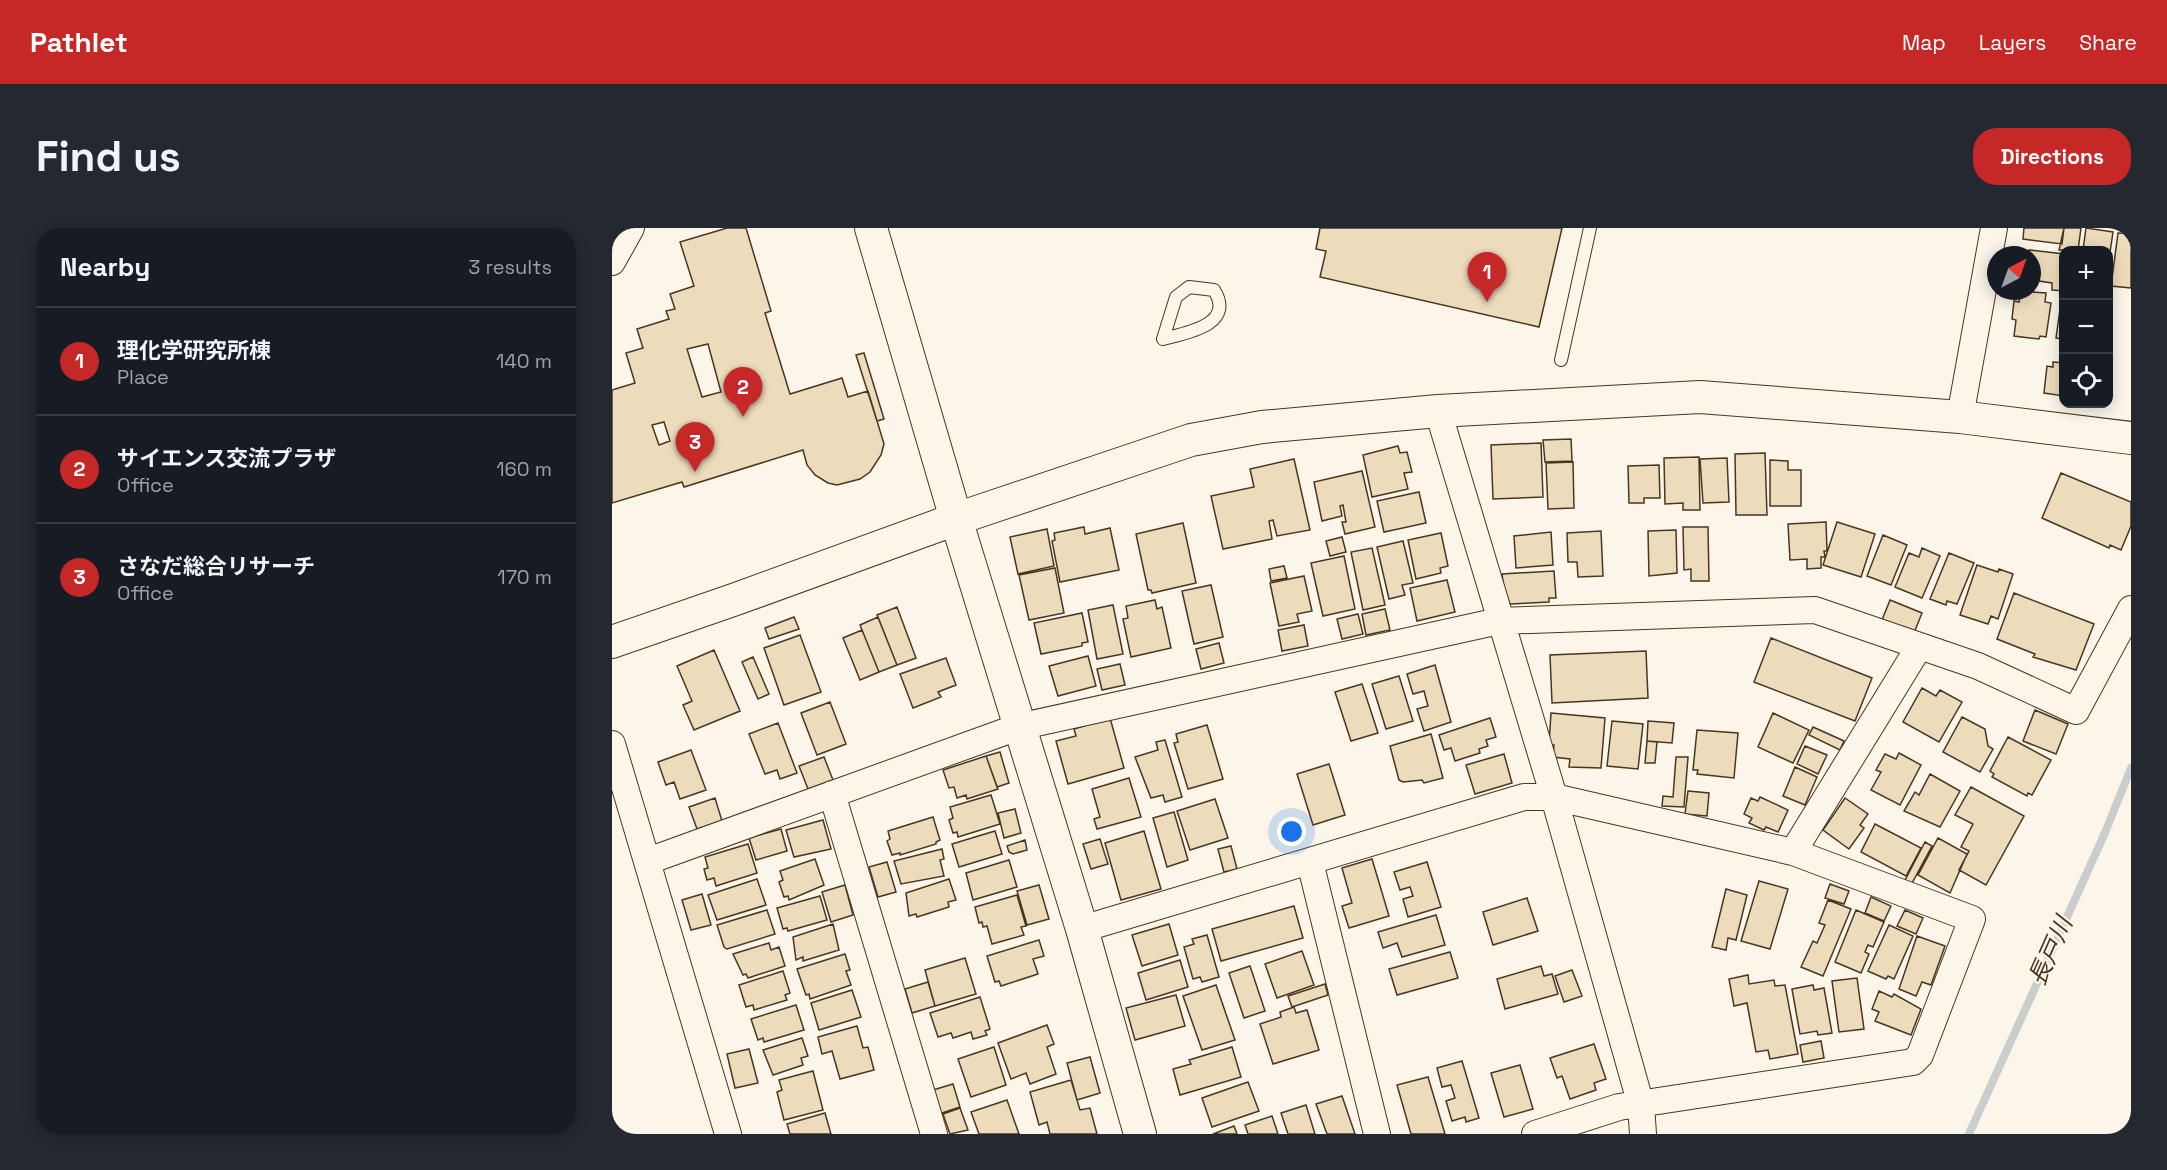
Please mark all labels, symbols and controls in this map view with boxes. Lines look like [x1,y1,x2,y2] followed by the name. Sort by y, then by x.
[30,24,128,60] text: Pathlet
[1902,29,1946,56] text: Map
[1979,29,2046,56] text: Layers
[2079,29,2137,56] text: Share
[1973,128,2131,185] button: Directions
[36,130,181,183] text: Find us
[1987,246,2041,300] north arrow
[2059,246,2113,408] map controls
[2059,246,2113,300] button: +
[60,250,150,284] text: Nearby
[1468,253,1506,302] pin: 1
[468,254,552,280] text: 3 results
[2059,300,2113,354] button: −
[117,336,271,364] text: 理化学研究所棟
[75,348,84,374] text: 1
[496,348,552,374] text: 140 m
[2059,354,2113,408] button: locate
[117,364,169,390] text: Place
[724,368,762,417] pin: 2
[676,422,715,472] pin: 3
[117,444,336,472] text: サイエンス交流プラザ
[74,456,85,482] text: 2
[496,456,552,482] text: 160 m
[117,472,174,498] text: Office
[117,552,315,580] text: さなだ総合リサーチ
[73,564,86,590] text: 3
[497,564,552,590] text: 170 m
[117,580,174,606] text: Office
[1277,817,1306,846] your location
[2021,909,2080,990] water label: 長戸川

